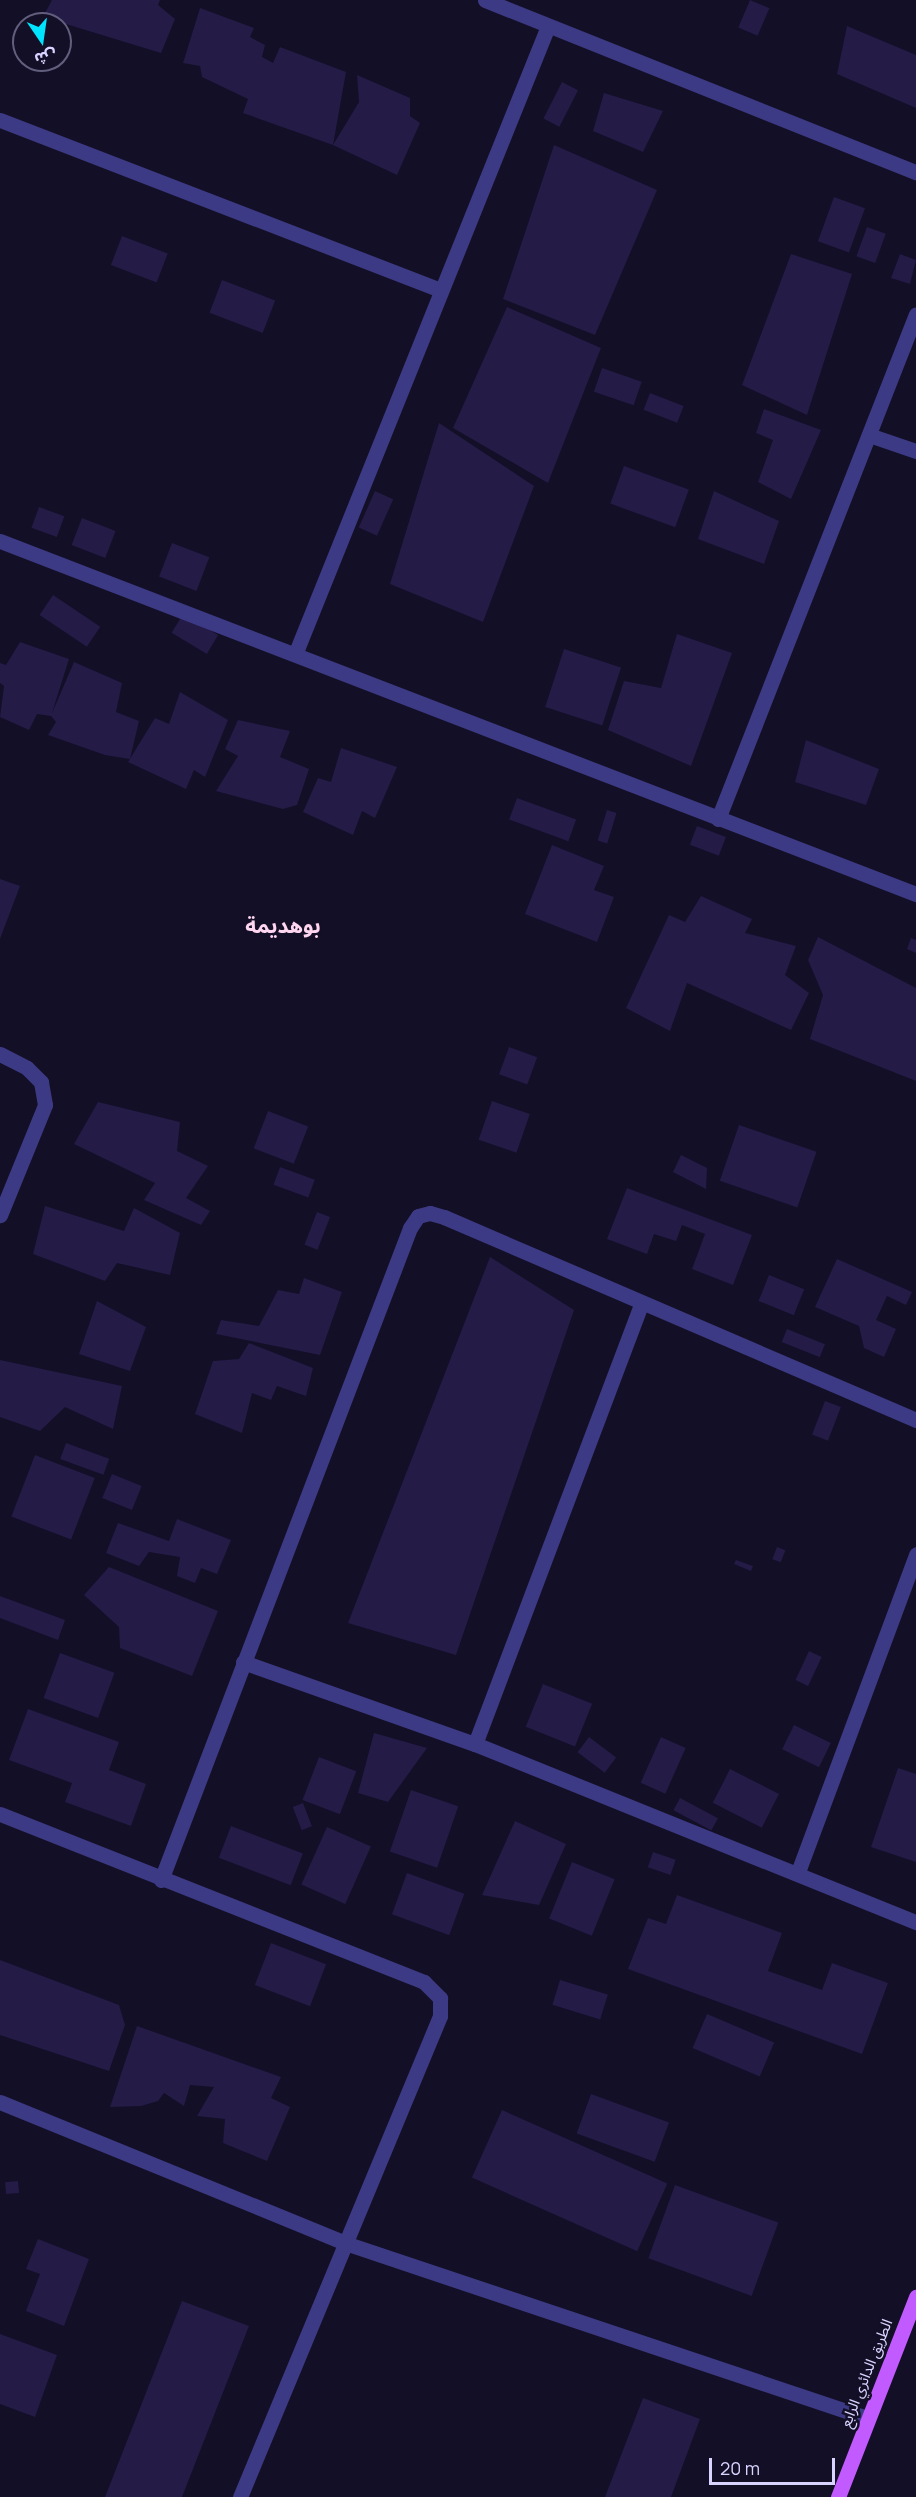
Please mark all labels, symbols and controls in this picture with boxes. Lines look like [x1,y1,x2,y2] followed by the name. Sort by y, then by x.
[12,12,72,72] north arrow
[32,44,59,71] text: ش
[245,912,321,938] district label: بوهديمة
[836,2316,896,2430] street label: الطريق الدائري الرابع
[712,2446,838,2484] scale bar
[720,2456,760,2480] text: 20 m

